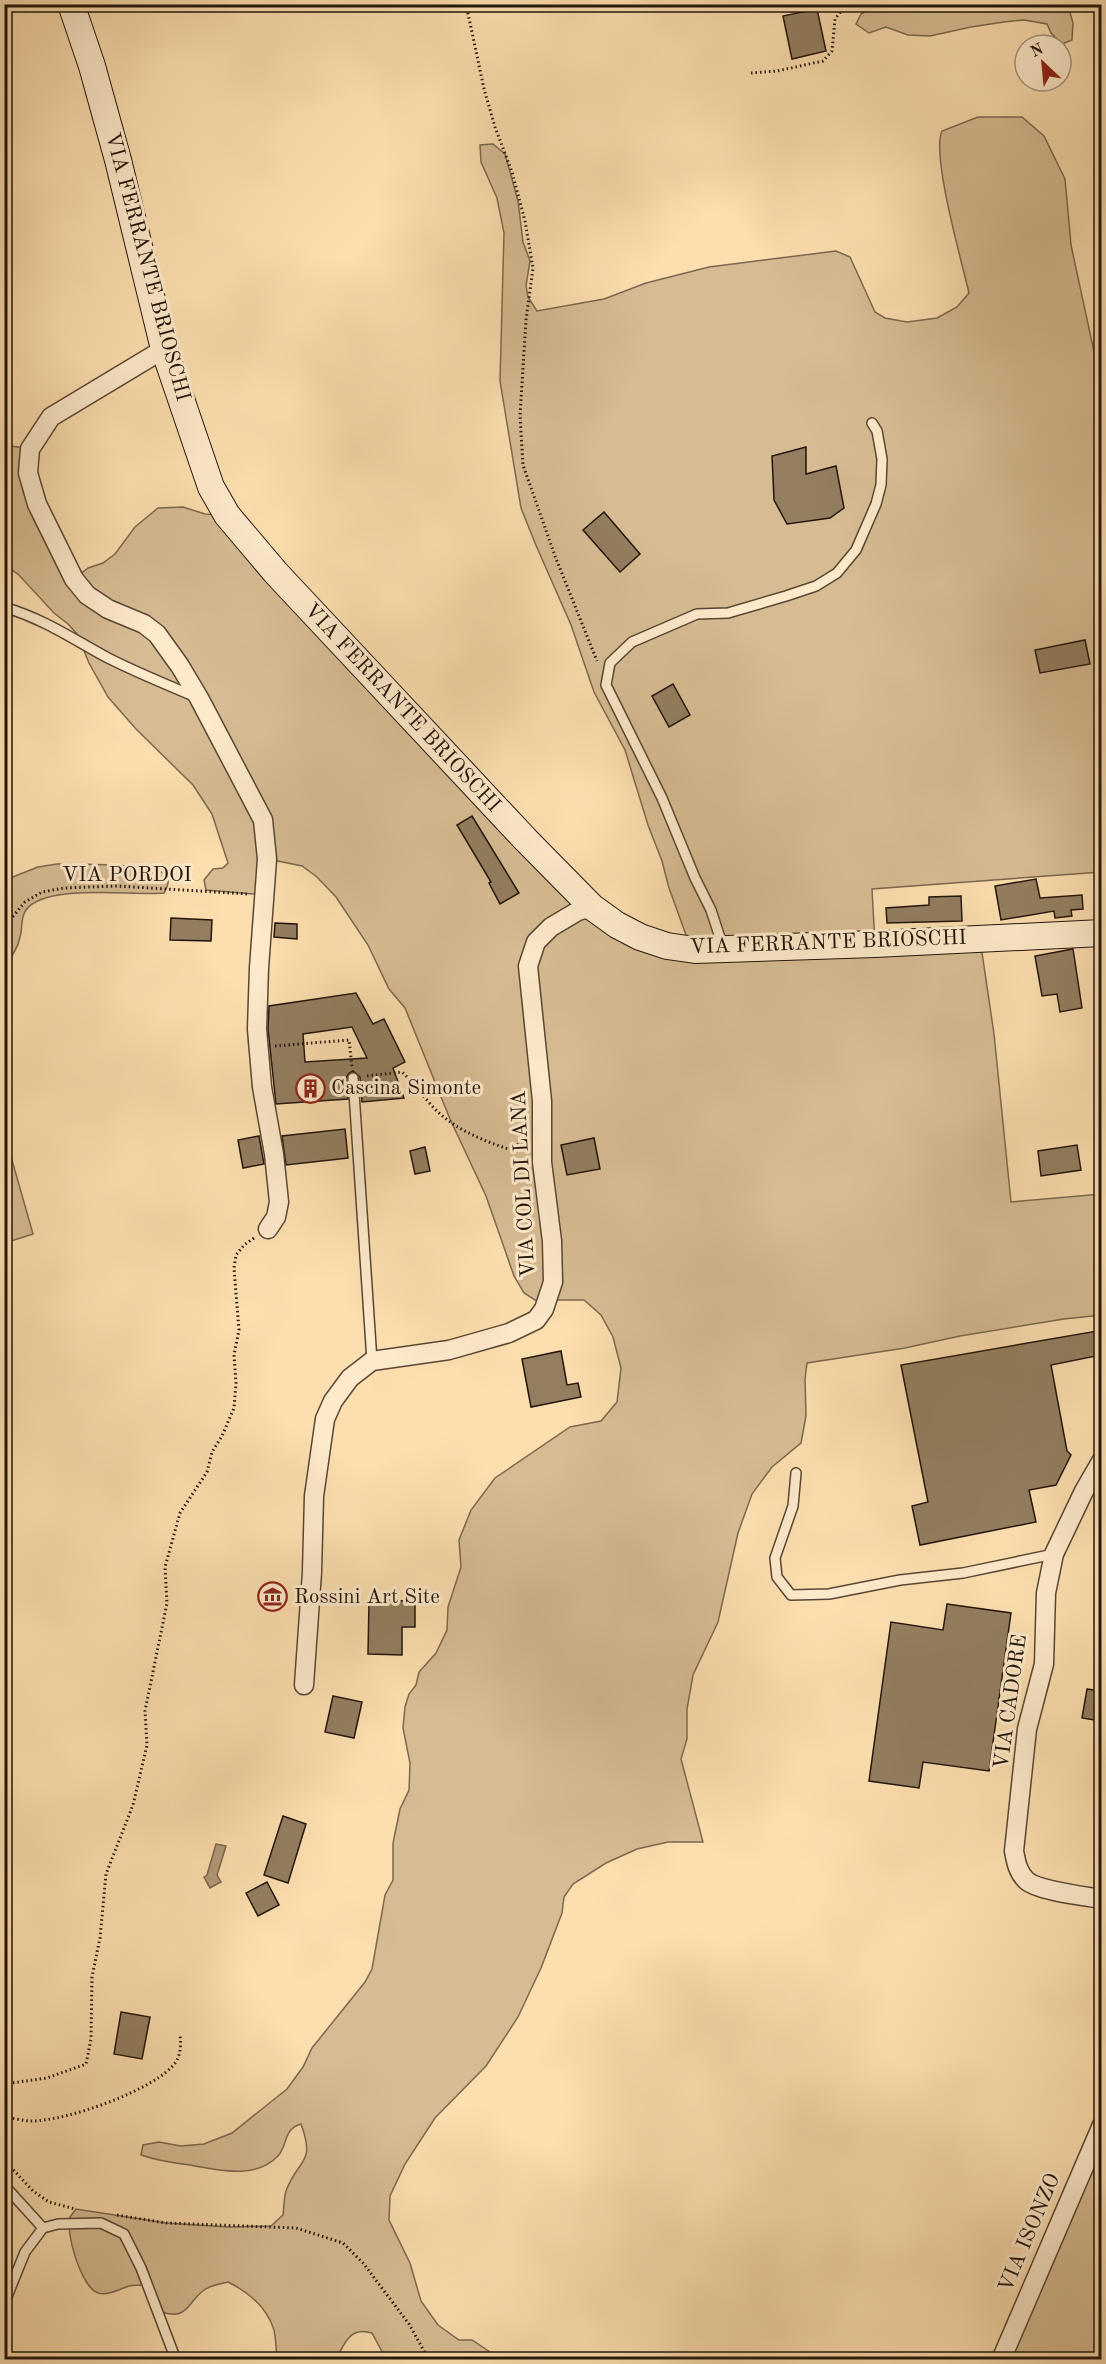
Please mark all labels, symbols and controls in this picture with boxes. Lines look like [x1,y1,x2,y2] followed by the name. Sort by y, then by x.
[1013,33,1073,93] north arrow
[1028,41,1047,61] text: N
[101,130,193,404] street label: VIA FERRANTE BRIOSCHI
[300,599,504,817] street label: VIA FERRANTE BRIOSCHI
[62,865,192,886] street label: VIA PORDOI
[689,928,967,958] street label: VIA FERRANTE BRIOSCHI
[294,1072,326,1104] building icon: Cascina Simonte
[331,1078,481,1099] place label: Cascina Simonte
[509,1090,539,1278] street label: VIA COL DI LANA
[257,1581,289,1613] museum icon: Rossini Art Site
[294,1587,440,1608] place label: Rossini Art Site
[991,1633,1031,1771] street label: VIA CADORE
[996,2170,1064,2296] street label: VIA ISONZO

